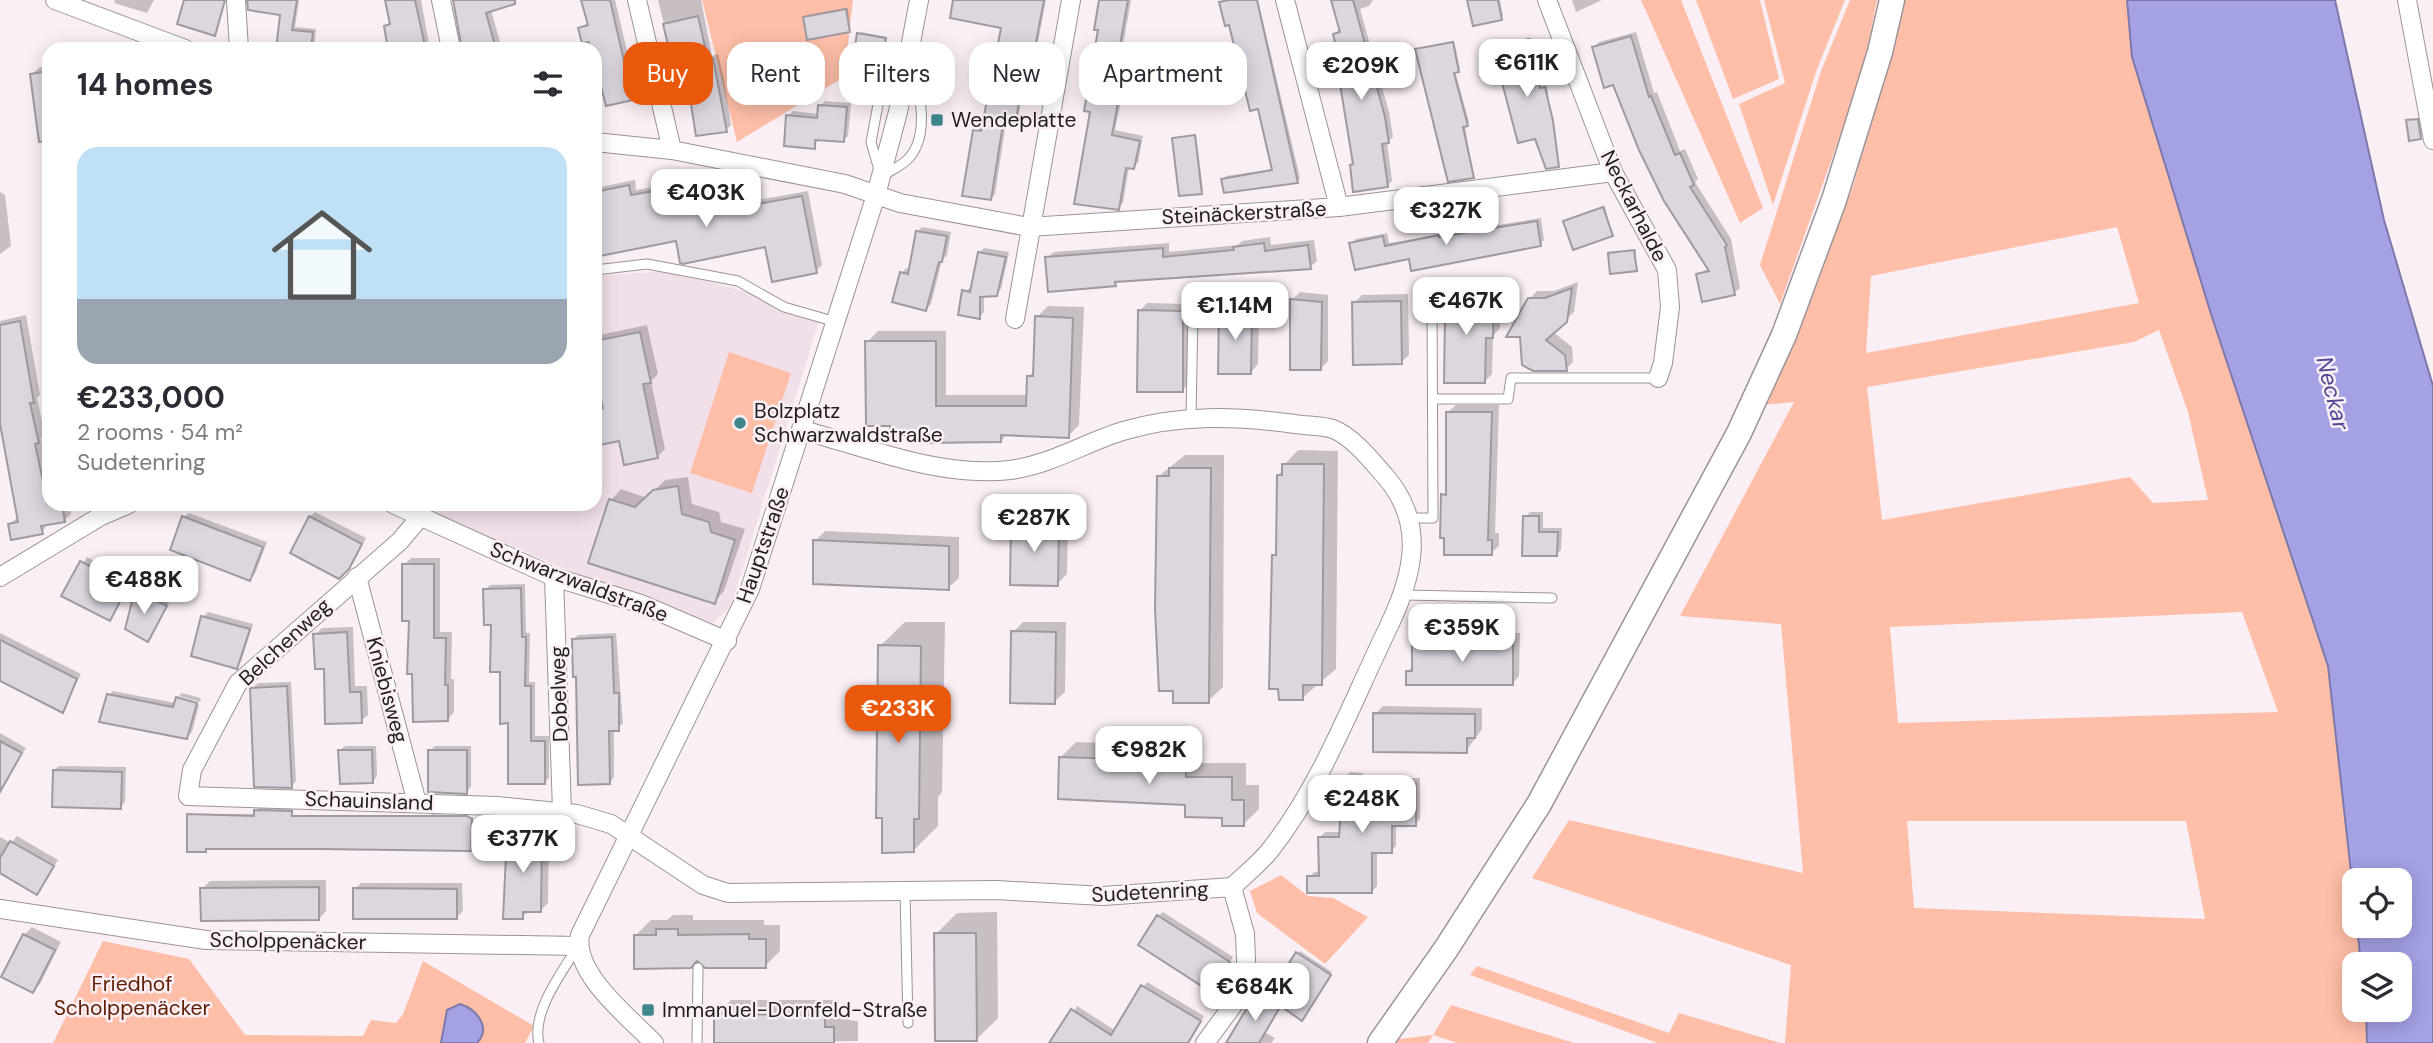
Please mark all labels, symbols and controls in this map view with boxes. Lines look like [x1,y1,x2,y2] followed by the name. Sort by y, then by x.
[1478,40,1576,99] pin: €611K
[623,42,713,105] chip: Buy
[727,42,825,105] chip: Rent
[839,42,955,105] chip: Filters
[969,42,1065,105] chip: New
[1079,42,1247,105] chip: Apartment
[1312,42,1410,102] pin: €209K
[1495,47,1559,77] text: €611K
[1322,50,1400,80] text: €209K
[77,65,214,104] text: 14 homes
[529,65,567,103] icon: filters
[951,106,1076,134] place label: Wendeplatte
[929,112,945,128] marker: Wendeplatte
[1594,146,1674,267] street label: Neckarhalde
[657,170,755,229] pin: €403K
[667,177,745,207] text: €403K
[1397,188,1495,247] pin: €327K
[259,192,385,318] icon: home
[1161,195,1327,231] street label: Steinäckerstraße
[1410,195,1482,225] text: €327K
[1417,278,1515,337] pin: €467K
[1178,282,1292,342] pin: €1.14M
[1429,285,1503,315] text: €467K
[1197,290,1273,320] text: €1.14M
[2309,353,2357,434] water label: Neckar
[77,378,225,417] text: €233,000
[754,397,943,449] place label: Bolzplatz Schwarzwaldstraße
[732,415,748,431] marker: Bolzplatz Schwarzwaldstraße
[77,417,243,447] text: 2 rooms · 54 m²
[77,447,206,477] text: Sudetenring
[730,483,796,607] street label: Hauptstraße
[985,494,1083,554] pin: €287K
[998,502,1070,532] text: €287K
[486,535,672,629] street label: Schwarzwaldstraße
[95,556,193,616] pin: €488K
[105,564,183,594] text: €488K
[233,592,337,692] street label: Belchenweg
[1413,604,1511,664] pin: €359K
[1424,612,1500,642] text: €359K
[359,634,415,746] street label: Kniebisweg
[543,645,575,742] street label: Dobelweg
[849,686,947,745] pin: €233K
[861,693,935,723] text: €233K
[1100,726,1198,786] pin: €982K
[1111,734,1187,764] text: €982K
[1313,776,1411,835] pin: €248K
[1324,783,1400,813] text: €248K
[304,785,434,817] street label: Schauinsland
[474,816,572,875] pin: €377K
[487,823,559,853] text: €377K
[2342,868,2412,1022] map controls
[2342,868,2412,938] button: locate
[1091,875,1210,909] street label: Sudetenring
[209,926,367,956] street label: Scholppenäcker
[2342,952,2412,1022] button: layers
[1206,964,1304,1023] pin: €684K
[54,970,211,1022] park label: Friedhof Scholppenäcker
[1216,971,1294,1001] text: €684K
[662,996,928,1024] place label: Immanuel-Dornfeld-Straße
[640,1002,656,1018] marker: Immanuel-Dornfeld-Straße

